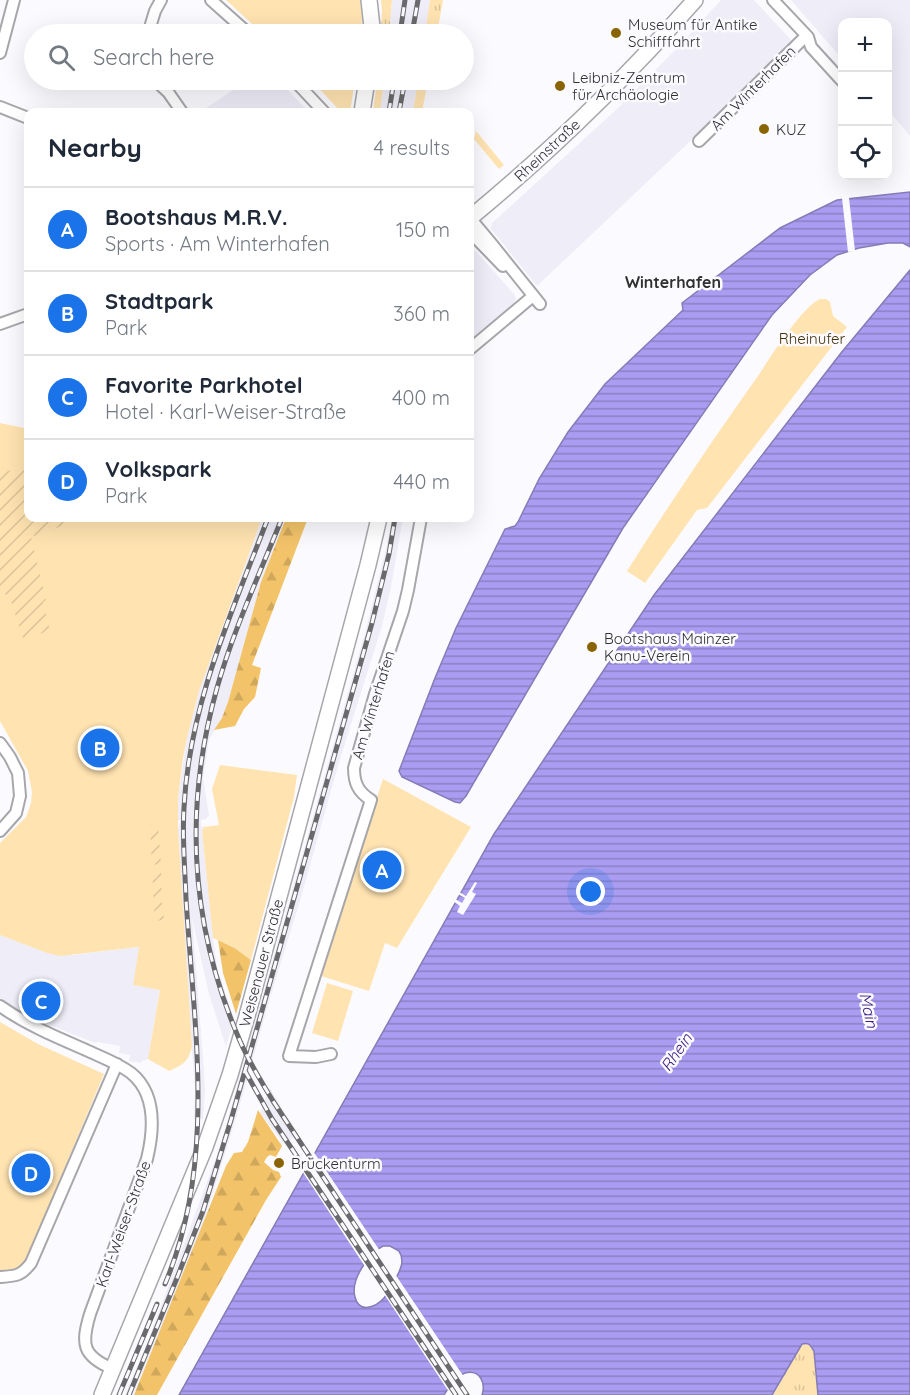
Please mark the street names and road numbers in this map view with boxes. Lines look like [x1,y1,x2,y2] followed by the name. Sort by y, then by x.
[706,41,800,135] street label: Am Winterhafen
[510,115,584,185] street label: Rheinstraße
[347,648,399,762] street label: Am Winterhafen
[235,897,287,1029] street label: Weisenauer Straße
[91,1158,155,1290] street label: Karl-Weiser-Straße

